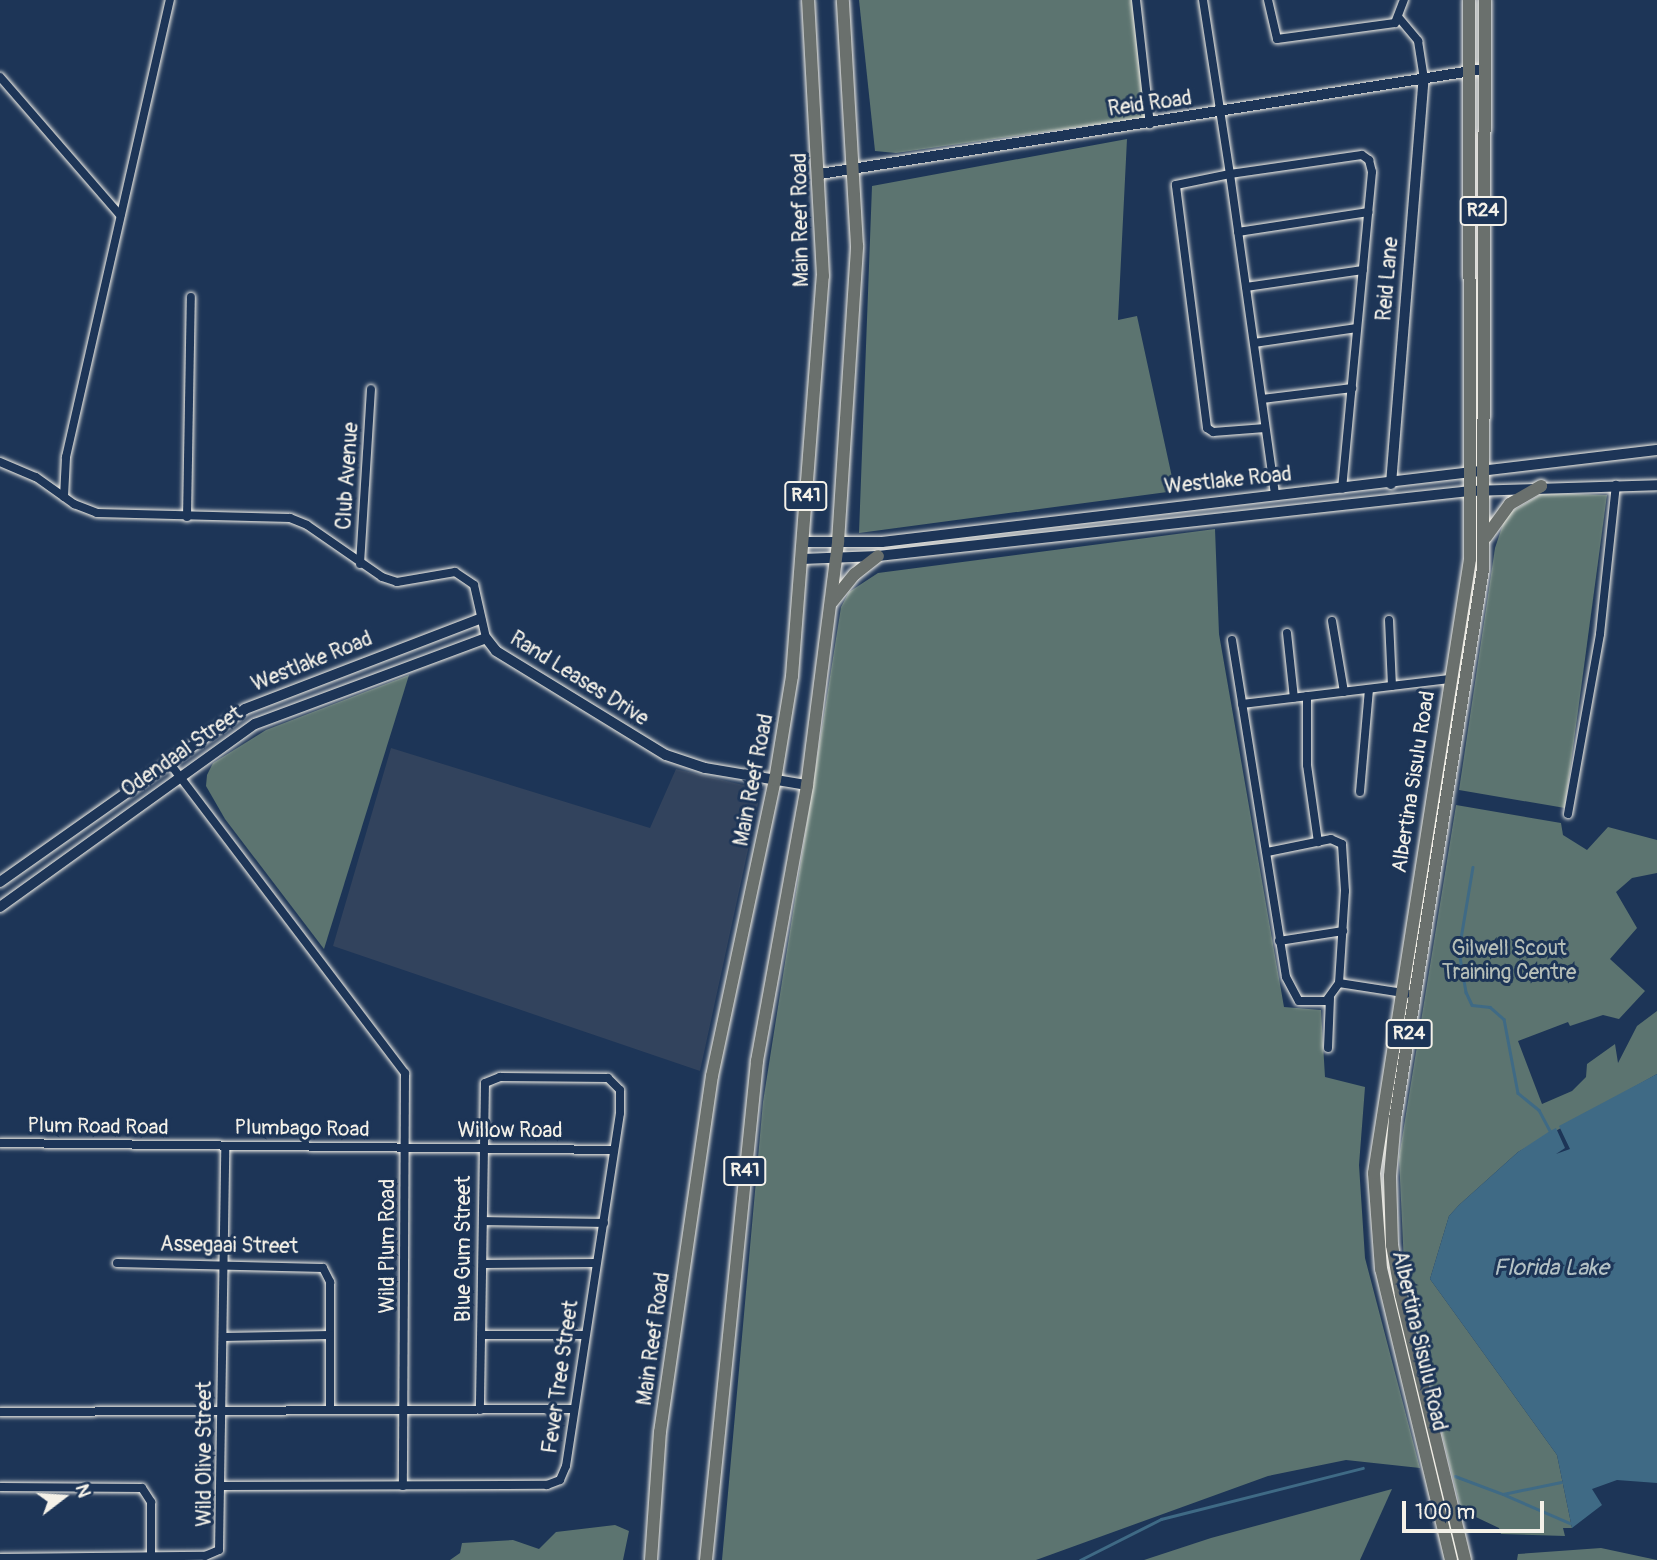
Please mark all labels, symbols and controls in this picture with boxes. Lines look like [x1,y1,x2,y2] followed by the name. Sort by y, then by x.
[1106,86,1194,122] street label: Reid Road
[787,153,815,287] street label: Main Reef Road
[1458,196,1508,226] road number: R24
[1372,236,1404,322] street label: Reid Lane
[332,421,364,531] street label: Club Avenue
[1163,462,1293,500] street label: Westlake Road
[783,481,829,512] road number: R41
[248,626,376,698] street label: Westlake Road
[505,626,653,732] street label: Rand Leases Drive
[1387,689,1441,875] street label: Albertina Sisulu Road
[117,701,247,803] street label: Odendaal Street
[729,712,779,848] street label: Main Reef Road
[1442,936,1576,986] park label: Gilwell Scout Training Centre
[1384,1018,1434,1050] road number: R24
[27,1113,169,1141] street label: Plum Road Road
[234,1115,370,1143] street label: Plumbago Road
[458,1118,562,1144] street label: Willow Road
[722,1156,768,1186] road number: R41
[451,1176,477,1322] street label: Blue Gum Street
[375,1179,401,1313] street label: Wild Plum Road
[160,1232,298,1260] street label: Assegaai Street
[1386,1248,1452,1434] street label: Albertina Sisulu Road
[1493,1254,1609,1282] water label: Florida Lake
[632,1271,676,1407] street label: Main Reef Road
[538,1299,584,1455] street label: Fever Tree Street
[192,1381,218,1527] street label: Wild Olive Street
[28,1462,98,1532] north arrow
[70,1481,96,1501] text: N
[1405,1486,1547,1530] scale bar
[1415,1499,1475,1526] text: 100 m

